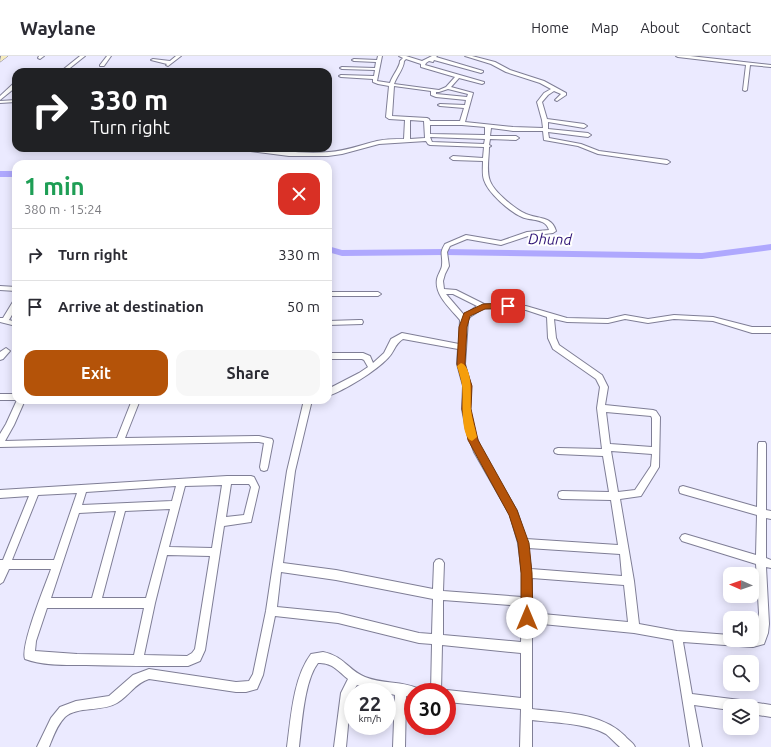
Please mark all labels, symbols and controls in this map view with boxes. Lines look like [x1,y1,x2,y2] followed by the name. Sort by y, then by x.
[20,17,96,39] text: Waylane
[531,20,569,36] text: Home
[591,20,619,36] text: Map
[641,20,680,36] text: About
[702,20,751,36] text: Contact
[24,84,76,136] icon: right
[90,84,168,115] text: 330 m
[90,117,170,137] text: Turn right
[24,173,85,200] text: 1 min
[278,173,320,215] button: close
[24,202,102,216] text: 380 m · 15:24
[528,230,573,248] water label: Dhund
[24,244,46,266] icon: right
[58,246,128,263] text: Turn right
[278,246,320,263] text: 330 m
[491,289,525,323] pin
[497,295,519,317] icon: arrive
[24,296,46,318] icon: arrive
[58,298,204,315] text: Arrive at destination
[287,298,320,315] text: 50 m
[24,350,168,396] button: Exit
[176,350,320,396] button: Share
[723,567,759,603] north arrow
[723,567,759,735] map controls
[506,597,548,639] position arrow
[723,611,759,647] button: sound
[723,655,759,691] button: search
[404,683,456,735] speed limit sign: 30
[359,692,381,715] text: 22
[723,699,759,735] button: layers
[358,713,382,724] text: km/h

